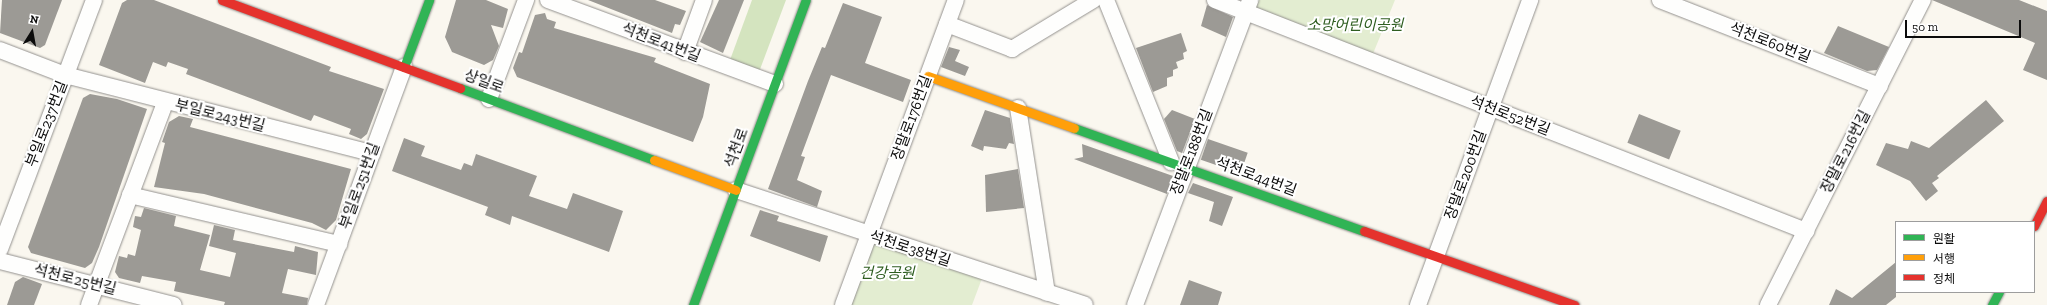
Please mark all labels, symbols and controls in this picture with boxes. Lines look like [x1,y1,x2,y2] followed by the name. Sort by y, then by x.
[12,12,52,52] north arrow
[1907,12,2023,38] scale bar
[29,13,40,27] text: N
[1307,17,1403,35] park label: 소망어린이공원
[1727,19,1813,67] street label: 석천로60번길
[619,20,703,66] street label: 석천로41번길
[1912,20,1938,34] text: 50 m
[461,66,507,98] street label: 상일로
[888,73,936,163] street label: 장말로176번길
[22,78,72,170] street label: 부일로237번길
[1467,92,1553,140] street label: 석천로52번길
[173,96,267,136] street label: 부일로243번길
[1167,106,1217,198] street label: 장말로188번길
[1817,108,1875,196] street label: 장말로216번길
[721,125,753,171] street label: 석천로
[1441,128,1491,222] street label: 장말로200번길
[336,141,384,231] street label: 부일로251번길
[1213,154,1299,200] street label: 석천로44번길
[1895,221,2035,293] legend
[867,227,953,271] street label: 석천로38번길
[1933,232,1955,246] text: 원활
[1933,252,1955,266] text: 서행
[32,261,118,299] street label: 석천로25번길
[859,265,915,283] park label: 건강공원
[1933,272,1955,286] text: 정체

